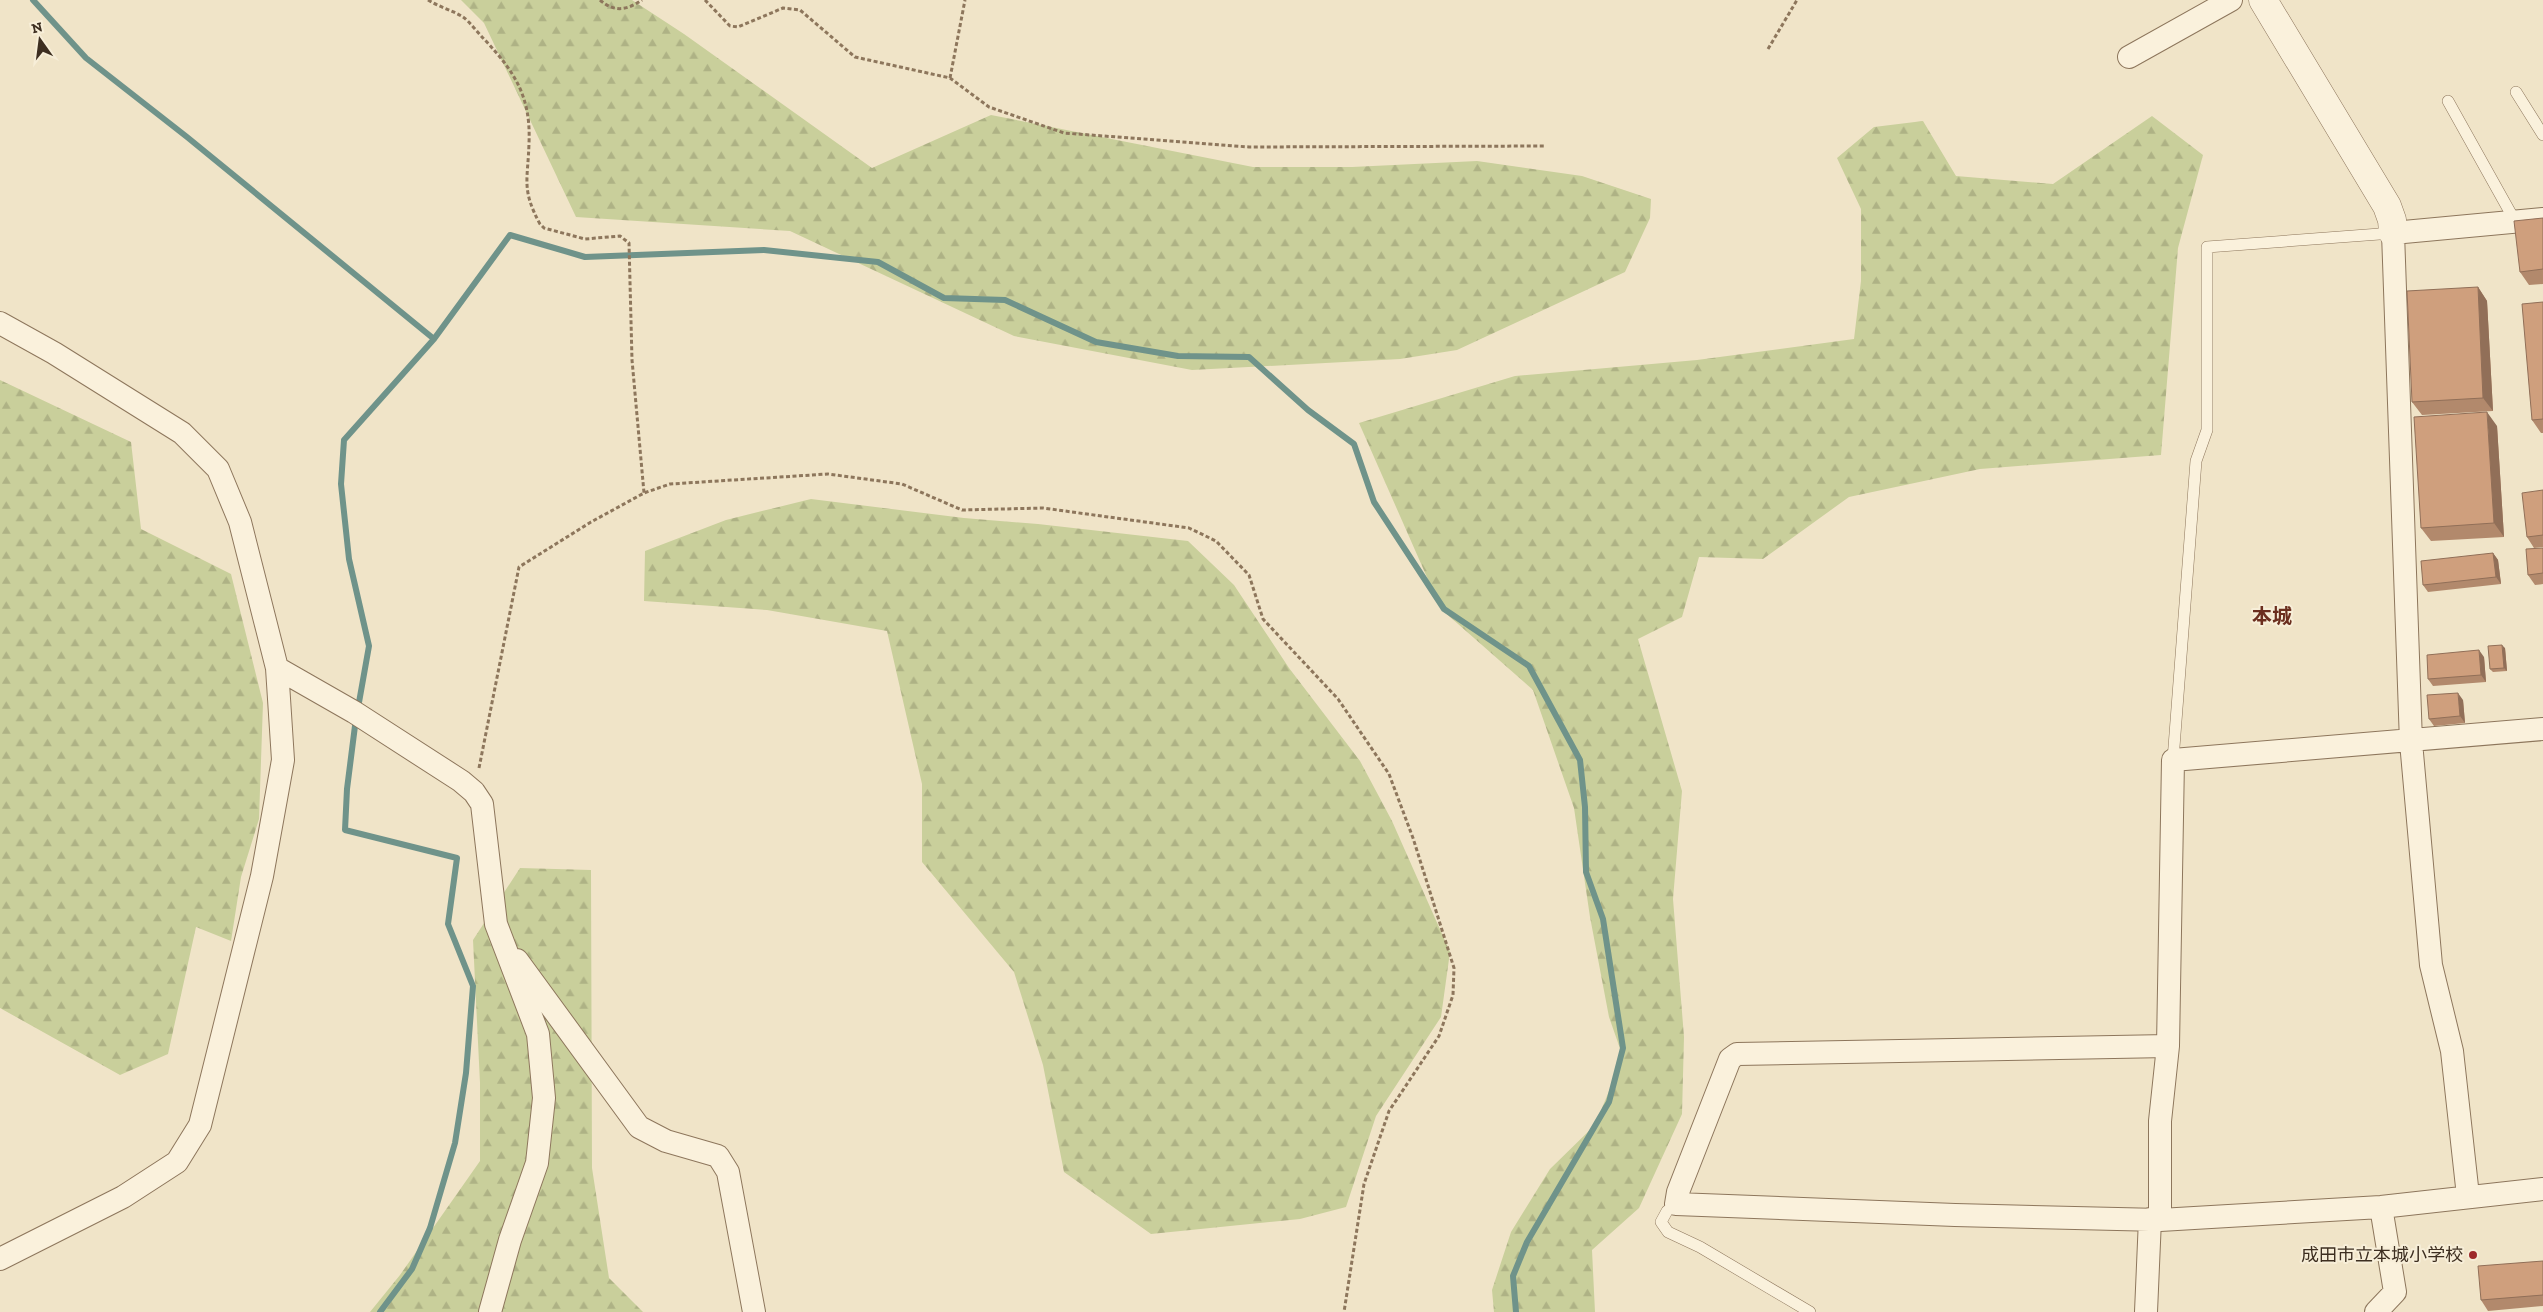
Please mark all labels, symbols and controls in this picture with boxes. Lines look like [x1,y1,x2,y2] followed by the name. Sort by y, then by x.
[15,15,65,65] north arrow
[30,18,45,37] text: N
[2252,604,2292,628] district label: 本城
[2301,1244,2463,1266] place label: 成田市立本城小学校
[2467,1249,2479,1261] marker: 成田市立本城小学校

